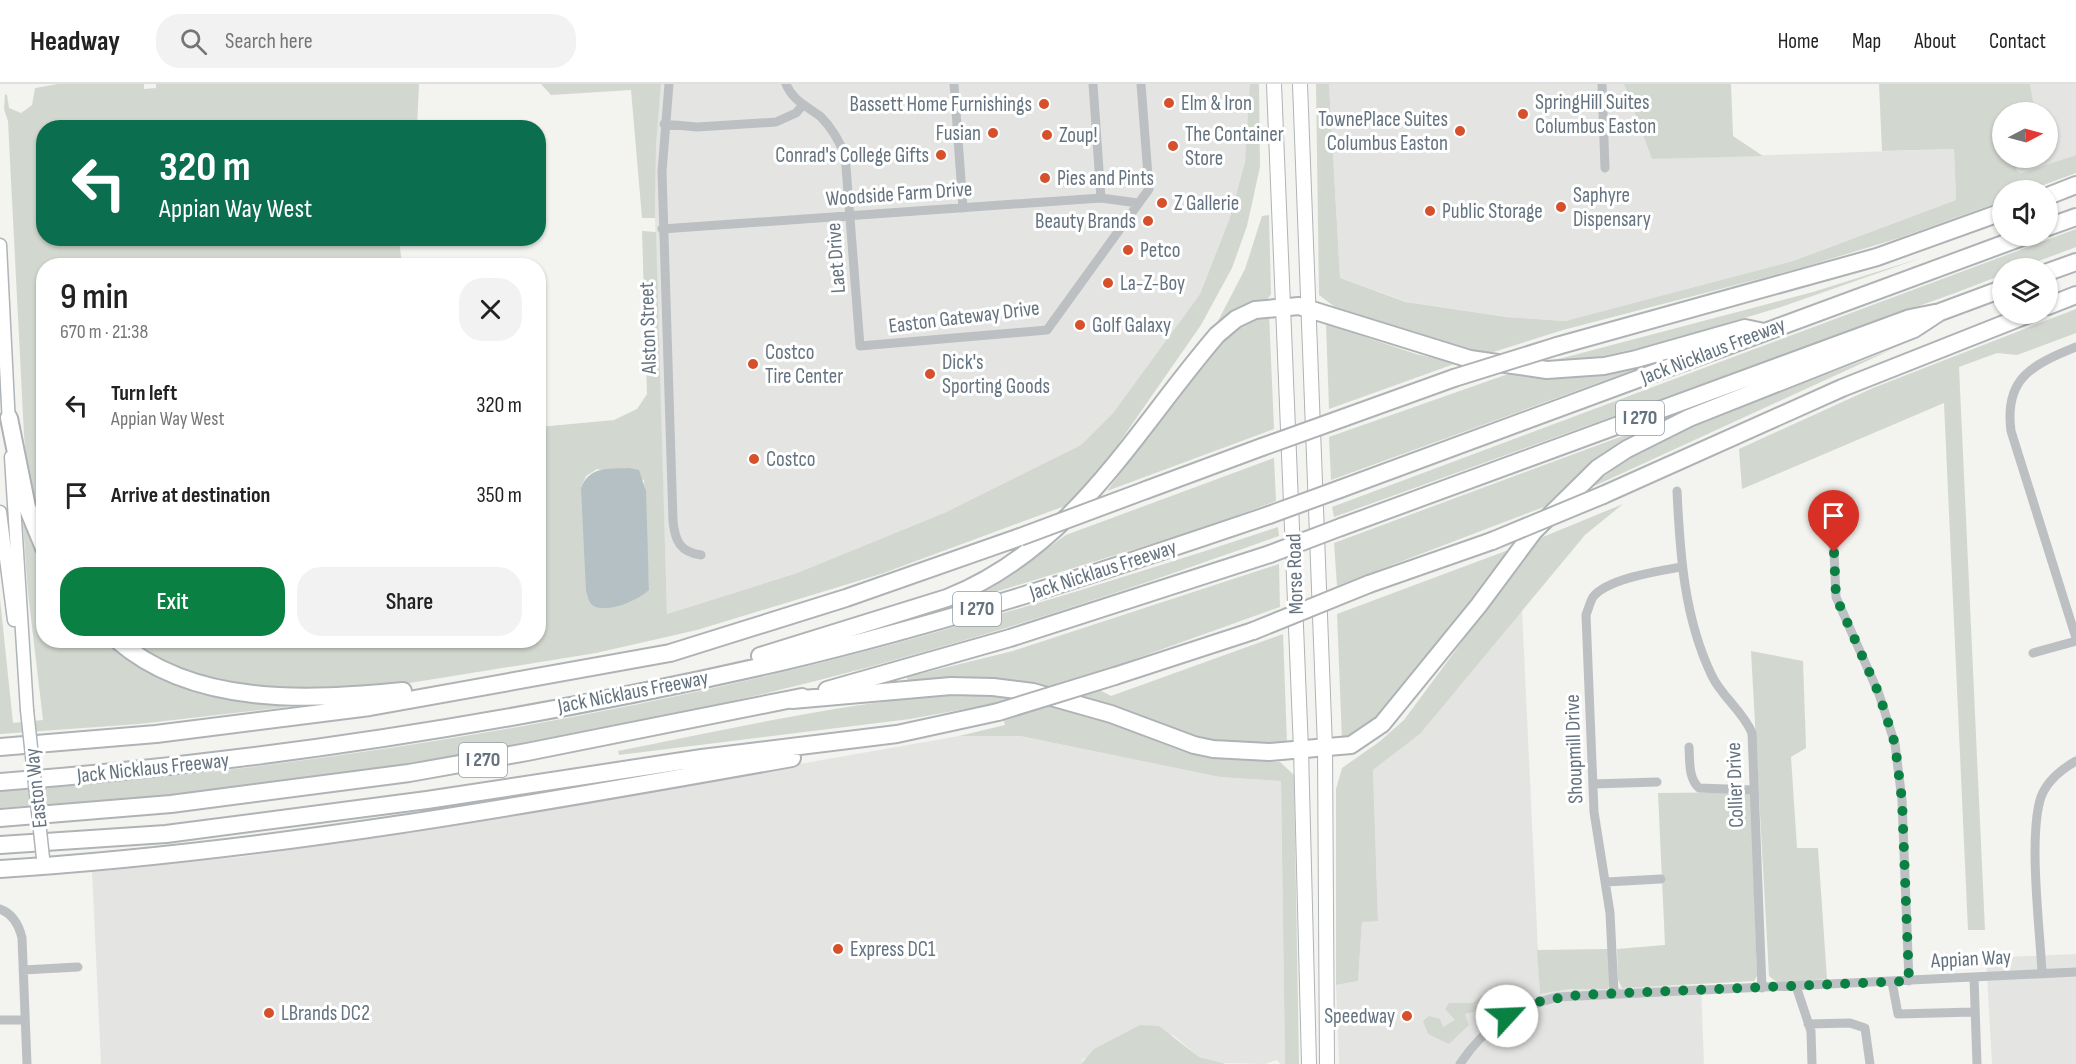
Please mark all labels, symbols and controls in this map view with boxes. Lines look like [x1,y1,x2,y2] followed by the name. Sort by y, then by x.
[156,14,576,68] search box
[30,25,120,58] text: Headway
[177,25,210,58] icon: search
[225,28,312,55] text: Search here
[1778,29,1819,54] text: Home
[1852,29,1881,54] text: Map
[1914,29,1956,54] text: About
[1989,29,2046,54] text: Contact
[1535,90,1656,139] place label: SpringHill Suites Columbus Easton
[1181,91,1252,116] place label: Elm & Iron
[850,92,1032,117] place label: Bassett Home Furnishings
[1162,96,1176,110] marker: Elm & Iron
[1037,97,1051,111] marker: Bassett Home Furnishings
[1992,102,2058,168] north arrow
[1992,102,2058,324] map controls
[1318,107,1448,156] place label: TownePlace Suites Columbus Easton
[1516,107,1530,121] marker: SpringHill Suites Columbus Easton
[936,121,981,146] place label: Fusian
[1185,122,1284,171] place label: The Container Store
[1059,123,1097,148] place label: Zoup!
[1453,124,1467,138] marker: TownePlace Suites Columbus Easton
[986,126,1000,140] marker: Fusian
[1040,128,1054,142] marker: Zoup!
[1166,139,1180,153] marker: The Container Store
[159,142,251,193] text: 320 m
[775,143,929,168] place label: Conrad's College Gifts
[60,144,138,222] icon: left
[934,148,948,162] marker: Conrad's College Gifts
[1057,166,1154,191] place label: Pies and Pints
[1038,171,1052,185] marker: Pies and Pints
[825,176,973,212] street label: Woodside Farm Drive
[1992,180,2058,246] button: sound
[1573,183,1651,232] place label: Saphyre Dispensary
[1174,191,1239,216] place label: Z Gallerie
[159,193,312,225] text: Appian Way West
[1155,196,1169,210] marker: Z Gallerie
[1442,199,1543,224] place label: Public Storage
[1554,200,1568,214] marker: Saphyre Dispensary
[1423,204,1437,218] marker: Public Storage
[1035,209,1136,234] place label: Beauty Brands
[1141,214,1155,228] marker: Beauty Brands
[821,222,851,294] street label: Laet Drive
[1140,238,1181,263] place label: Petco
[1121,243,1135,257] marker: Petco
[1992,258,2058,324] button: layers
[1120,271,1185,296] place label: La-Z-Boy
[60,276,129,319] text: 9 min
[1101,276,1115,290] marker: La-Z-Boy
[459,278,522,341] button: close
[634,281,662,376] street label: Alston Street
[887,295,1041,339] street label: Easton Gateway Drive
[1636,312,1789,390] street label: Jack Nicklaus Freeway
[1092,313,1171,338] place label: Golf Galaxy
[1073,318,1087,332] marker: Golf Galaxy
[60,320,148,344] text: 670 m · 21:38
[765,340,843,389] place label: Costco Tire Center
[942,350,1050,399] place label: Dick's Sporting Goods
[746,357,760,371] marker: Costco Tire Center
[923,367,937,381] marker: Dick's Sporting Goods
[111,380,177,407] text: Turn left
[60,389,93,422] icon: left
[476,392,522,419] text: 320 m
[1616,401,1664,435] road number: I 270
[111,407,225,431] text: Appian Way West
[766,447,816,472] place label: Costco
[747,452,761,466] marker: Costco
[60,479,93,512] icon: arrive
[111,482,270,509] text: Arrive at destination
[477,482,522,509] text: 350 m
[1808,490,1859,552] pin
[1817,499,1850,532] icon: arrive
[1281,533,1309,615] street label: Morse Road
[1026,534,1180,606] street label: Jack Nicklaus Freeway
[60,567,285,636] button: Exit
[297,567,522,636] button: Share
[953,592,1001,626] road number: I 270
[555,665,710,719] street label: Jack Nicklaus Freeway
[1560,694,1588,804] street label: Shoupmill Drive
[1721,742,1749,828] street label: Collier Drive
[459,743,507,777] road number: I 270
[19,747,53,829] street label: Easton Way
[75,748,230,789] street label: Jack Nicklaus Freeway
[850,937,936,962] place label: Express DC1
[831,942,845,956] marker: Express DC1
[1929,944,2012,974] street label: Appian Way
[1475,984,1539,1048] position arrow
[281,1001,370,1026] place label: LBrands DC2
[1324,1004,1395,1029] place label: Speedway
[262,1006,276,1020] marker: LBrands DC2
[1400,1009,1414,1023] marker: Speedway

